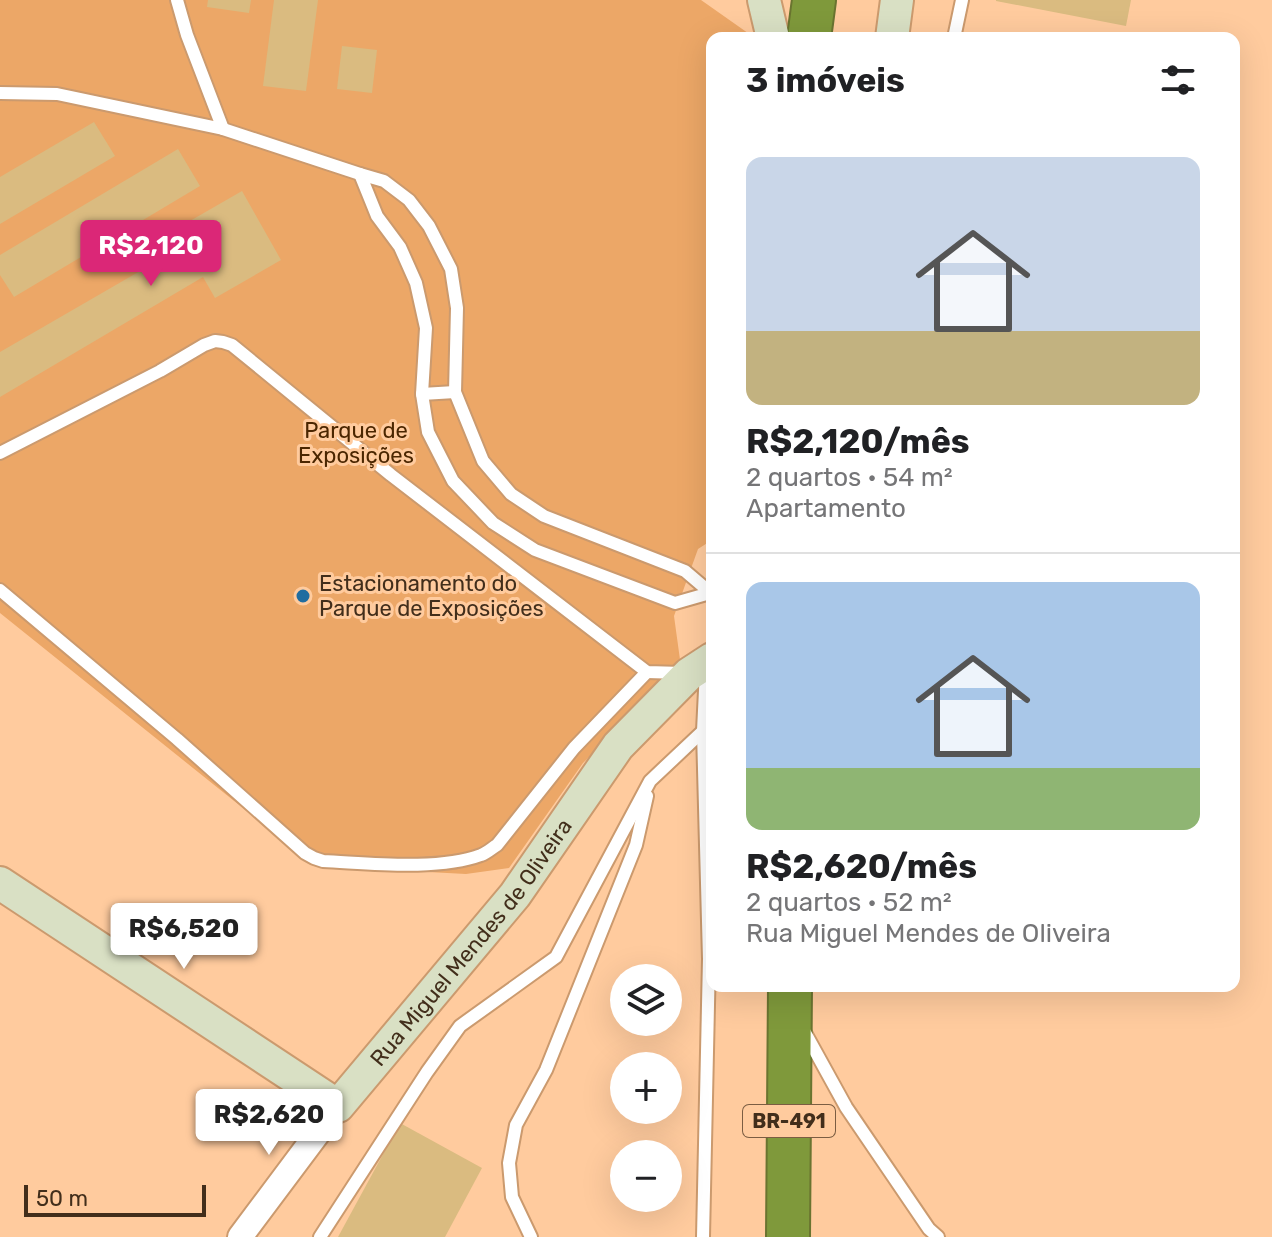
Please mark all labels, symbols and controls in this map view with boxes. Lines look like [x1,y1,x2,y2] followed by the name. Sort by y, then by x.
[1156,58,1200,102] icon: filters
[746,60,905,101] text: 3 imóveis
[901,209,1045,353] icon: home
[77,220,225,288] pin: R$2,120
[98,230,204,261] text: R$2,120
[298,417,414,469] park label: Parque de Exposições
[746,421,970,462] text: R$2,120/mês
[746,462,953,493] text: 2 quartos · 54 m²
[746,493,906,524] text: Apartamento
[319,570,544,622] place label: Estacionamento do Parque de Exposições
[294,587,312,605] marker: Estacionamento do Parque de Exposições
[901,634,1045,778] icon: home
[364,813,577,1071] street label: Rua Miguel Mendes de Oliveira
[746,846,977,887] text: R$2,620/mês
[746,887,952,918] text: 2 quartos · 52 m²
[110,903,258,971] pin: R$6,520
[129,913,239,944] text: R$6,520
[746,918,1111,949] text: Rua Miguel Mendes de Oliveira
[610,964,682,1212] map controls
[610,964,682,1036] button: layers
[610,1052,682,1124] button: +
[195,1089,343,1157] pin: R$2,620
[214,1099,324,1130] text: R$2,620
[743,1105,835,1137] road number: BR-491
[610,1140,682,1212] button: −
[24,1181,206,1217] scale bar
[36,1185,88,1212] text: 50 m

